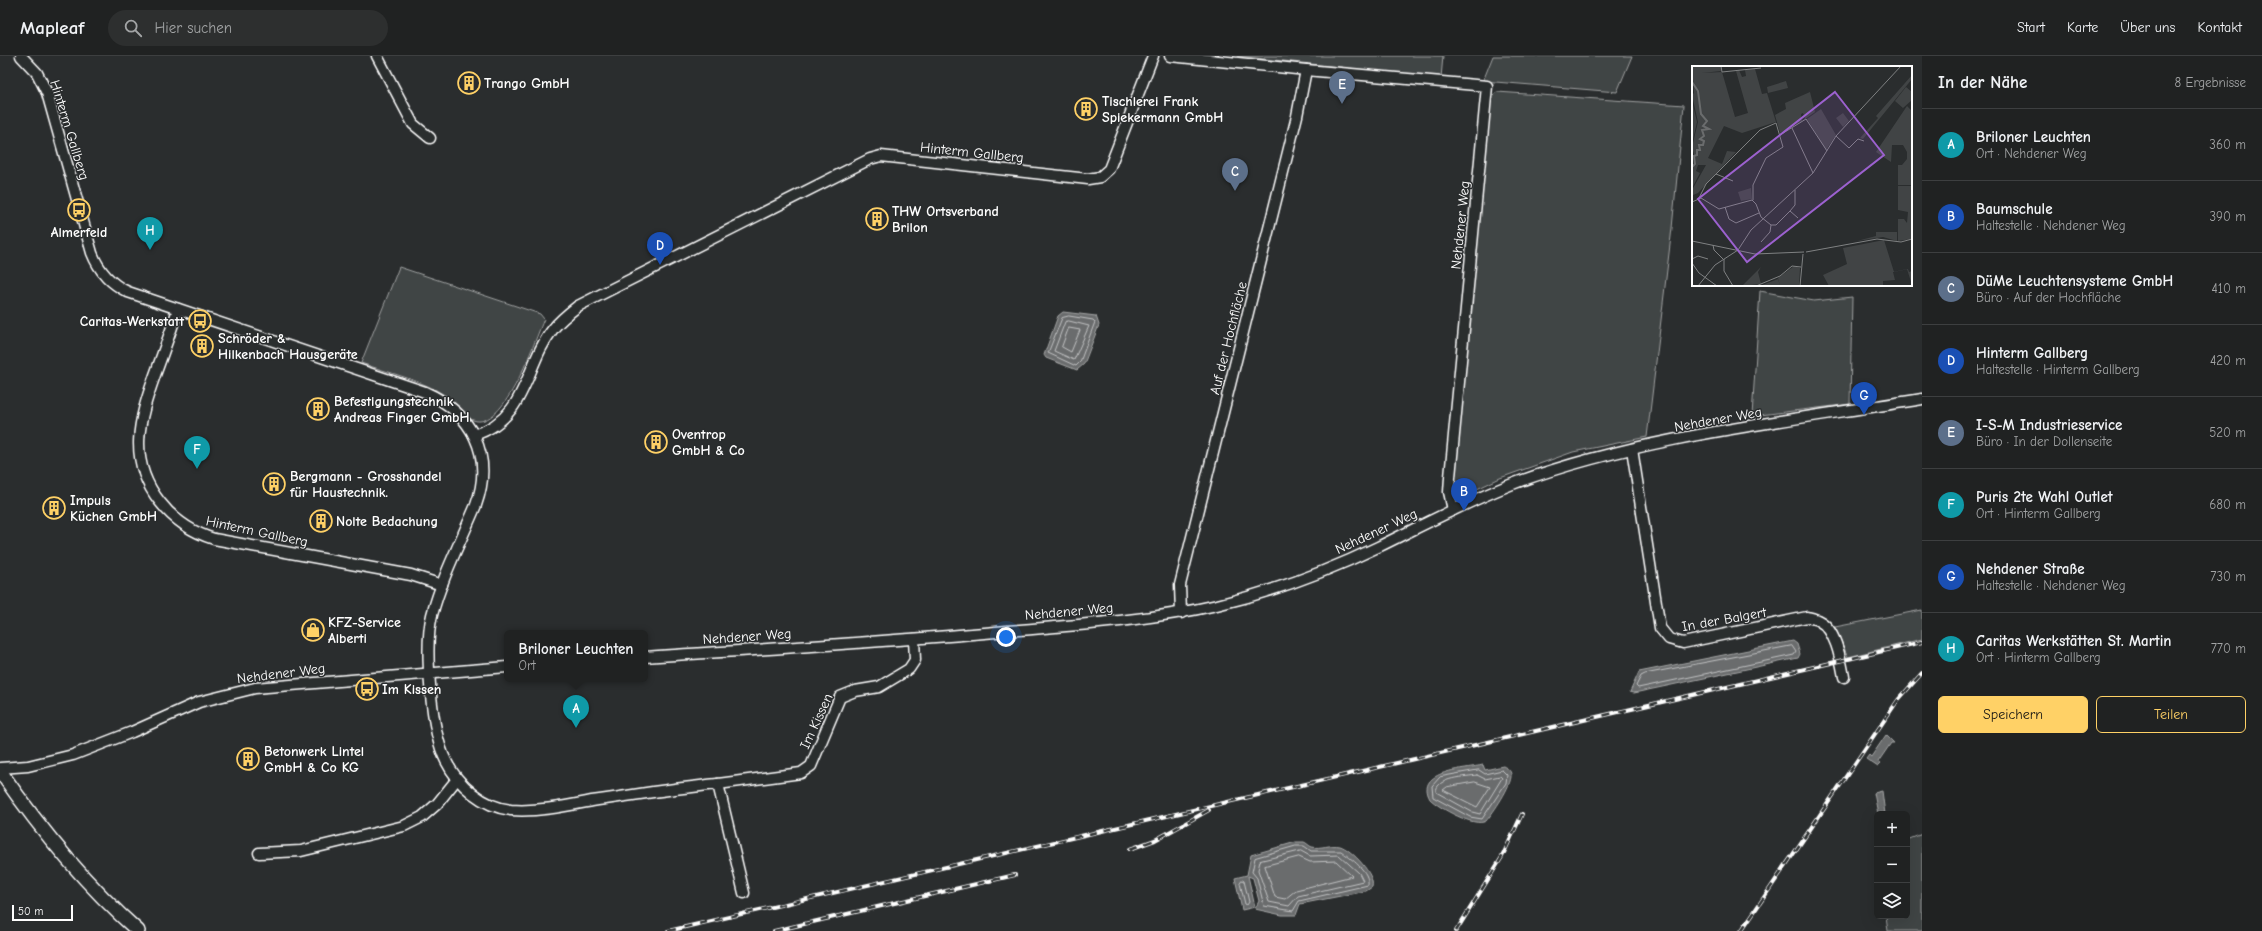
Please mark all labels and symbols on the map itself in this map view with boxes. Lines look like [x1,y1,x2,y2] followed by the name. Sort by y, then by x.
[1692,66,1912,286] inset map
[456,70,482,96] building icon: Trango GmbH
[1329,71,1355,104] pin: E
[484,75,570,92] place label: Trango GmbH
[46,78,93,182] street label: Hinterm Gallberg
[1102,93,1223,126] place label: Tischlerei Frank Spiekermann GmbH
[1073,96,1099,122] building icon: Tischlerei Frank Spiekermann GmbH
[919,139,1025,166] street label: Hinterm Gallberg
[1222,158,1248,191] pin: C
[1447,180,1474,270] street label: Nehdener Weg
[66,197,92,223] bus stop icon: Almerfeld
[892,203,999,236] place label: THW Ortsverband Brilon
[864,206,890,232] building icon: THW Ortsverband Brilon
[137,217,163,250] pin: H
[51,224,107,241] place label: Almerfeld
[647,232,673,265] pin: D
[1206,280,1251,396] street label: Auf der Hochfläche
[187,308,213,334] bus stop icon: Caritas-Werkstatt
[80,313,184,330] place label: Caritas-Werkstatt
[218,330,358,363] place label: Schröder & Hilkenbach Hausgeräte
[189,333,215,359] building icon: Schröder & Hilkenbach Hausgeräte
[1851,382,1877,415] pin: G
[334,393,469,426] place label: Befestigungstechnik Andreas Finger GmbH
[305,396,331,422] building icon: Befestigungstechnik Andreas Finger GmbH
[1673,403,1763,436] street label: Nehdener Weg
[672,426,745,459] place label: Oventrop GmbH & Co
[643,429,669,455] building icon: Oventrop GmbH & Co
[184,436,210,469] pin: F
[289,468,442,501] place label: Bergmann - Grosshandel für Haustechnik.
[261,471,287,497] building icon: Bergmann - Grosshandel für Haustechnik.
[1451,478,1477,511] pin: B
[70,492,157,525] place label: Impuls Küchen GmbH
[41,495,67,521] building icon: Impuls Küchen GmbH
[1332,505,1420,558] street label: Nehdener Weg
[308,508,334,534] building icon: Nolte Bedachung
[204,512,309,551] street label: Hinterm Gallberg
[336,513,438,530] place label: Nolte Bedachung
[1024,599,1114,624] street label: Nehdener Weg
[1680,604,1769,635] street label: In der Balgert
[328,614,401,647] place label: KFZ-Service Alberti
[300,617,326,643] shop icon: KFZ-Service Alberti
[702,625,792,648] street label: Nehdener Weg
[996,627,1016,647] your location
[236,660,326,687] street label: Nehdener Weg
[354,676,380,702] bus stop icon: Im Kissen
[382,681,441,698] place label: Im Kissen
[796,691,837,752] street label: Im Kissen
[563,695,589,728] pin: A
[264,743,364,776] place label: Betonwerk Lintel GmbH & Co KG
[235,746,261,772] building icon: Betonwerk Lintel GmbH & Co KG
[12,903,73,922] scale bar

